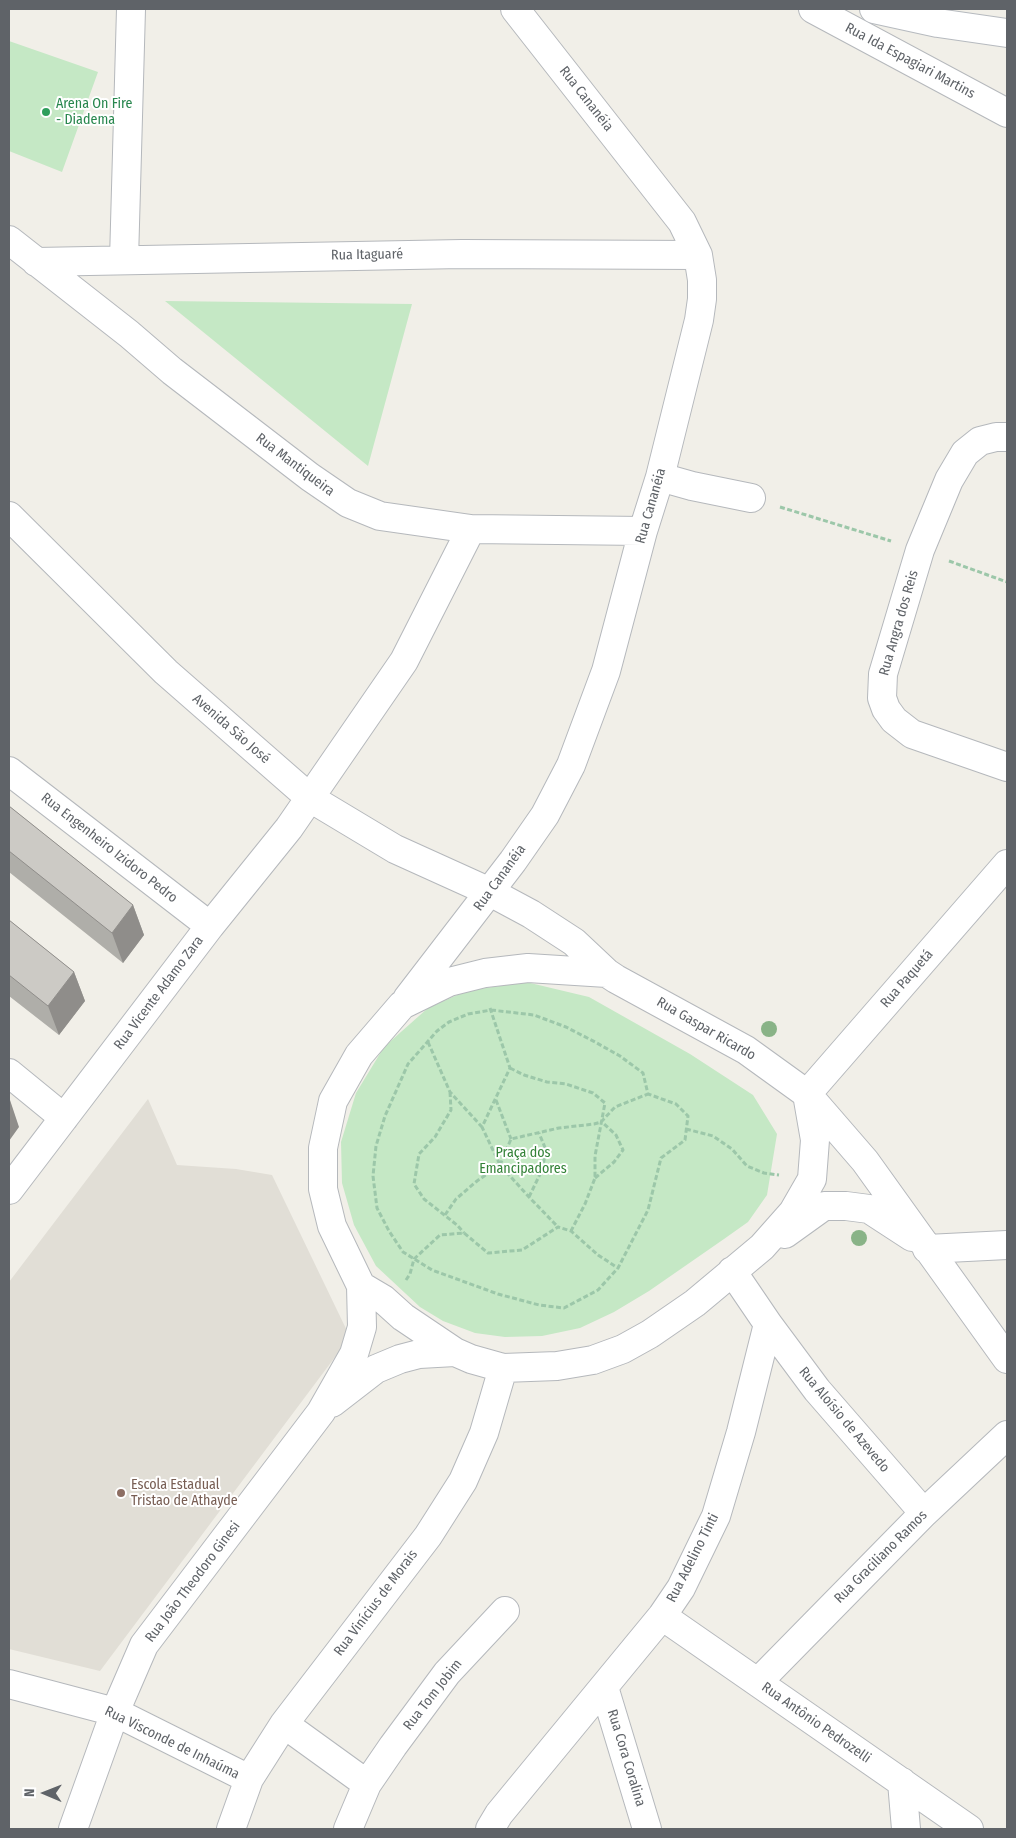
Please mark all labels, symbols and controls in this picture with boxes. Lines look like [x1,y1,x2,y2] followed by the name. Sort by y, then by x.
[842,20,978,102] street label: Rua Ida Espagiari Martins
[555,63,617,135] street label: Rua Cananéia
[56,96,132,128] place label: Arena On Fire - Diadema
[40,106,52,118] marker: Arena On Fire - Diadema
[331,246,403,264] street label: Rua Itaguaré
[252,430,338,500] street label: Rua Mantiqueira
[632,466,670,546] street label: Rua Cananéia
[876,568,922,678] street label: Rua Angra dos Reis
[189,691,273,767] street label: Avenida São José
[37,790,181,906] street label: Rua Engenheiro Izidoro Pedro
[470,842,530,914] street label: Rua Cananéia
[111,933,207,1053] street label: Rua Vicente Adamo Zara
[877,946,937,1012] street label: Rua Paquetá
[654,994,758,1064] street label: Rua Gaspar Ricardo
[479,1145,567,1178] park label: Praça dos Emancipadores
[795,1364,893,1476] street label: Rua Aloísio de Azevedo
[131,1477,238,1510] place label: Escola Estadual Tristao de Athayde
[115,1487,127,1499] marker: Escola Estadual Tristao de Athayde
[831,1507,931,1607] street label: Rua Graciliano Ramos
[663,1511,723,1605] street label: Rua Adelino Tinti
[142,1518,244,1646] street label: Rua João Theodoro Ginesi
[331,1547,421,1659] street label: Rua Vinícius de Morais
[400,1656,466,1734] street label: Rua Tom Jobim
[758,1679,874,1767] street label: Rua Antônio Pedrozelli
[102,1703,242,1783] street label: Rua Visconde de Inhaúma
[603,1707,649,1809] street label: Rua Cora Coralina
[20,1768,70,1818] north arrow
[21,1788,38,1797] text: N

